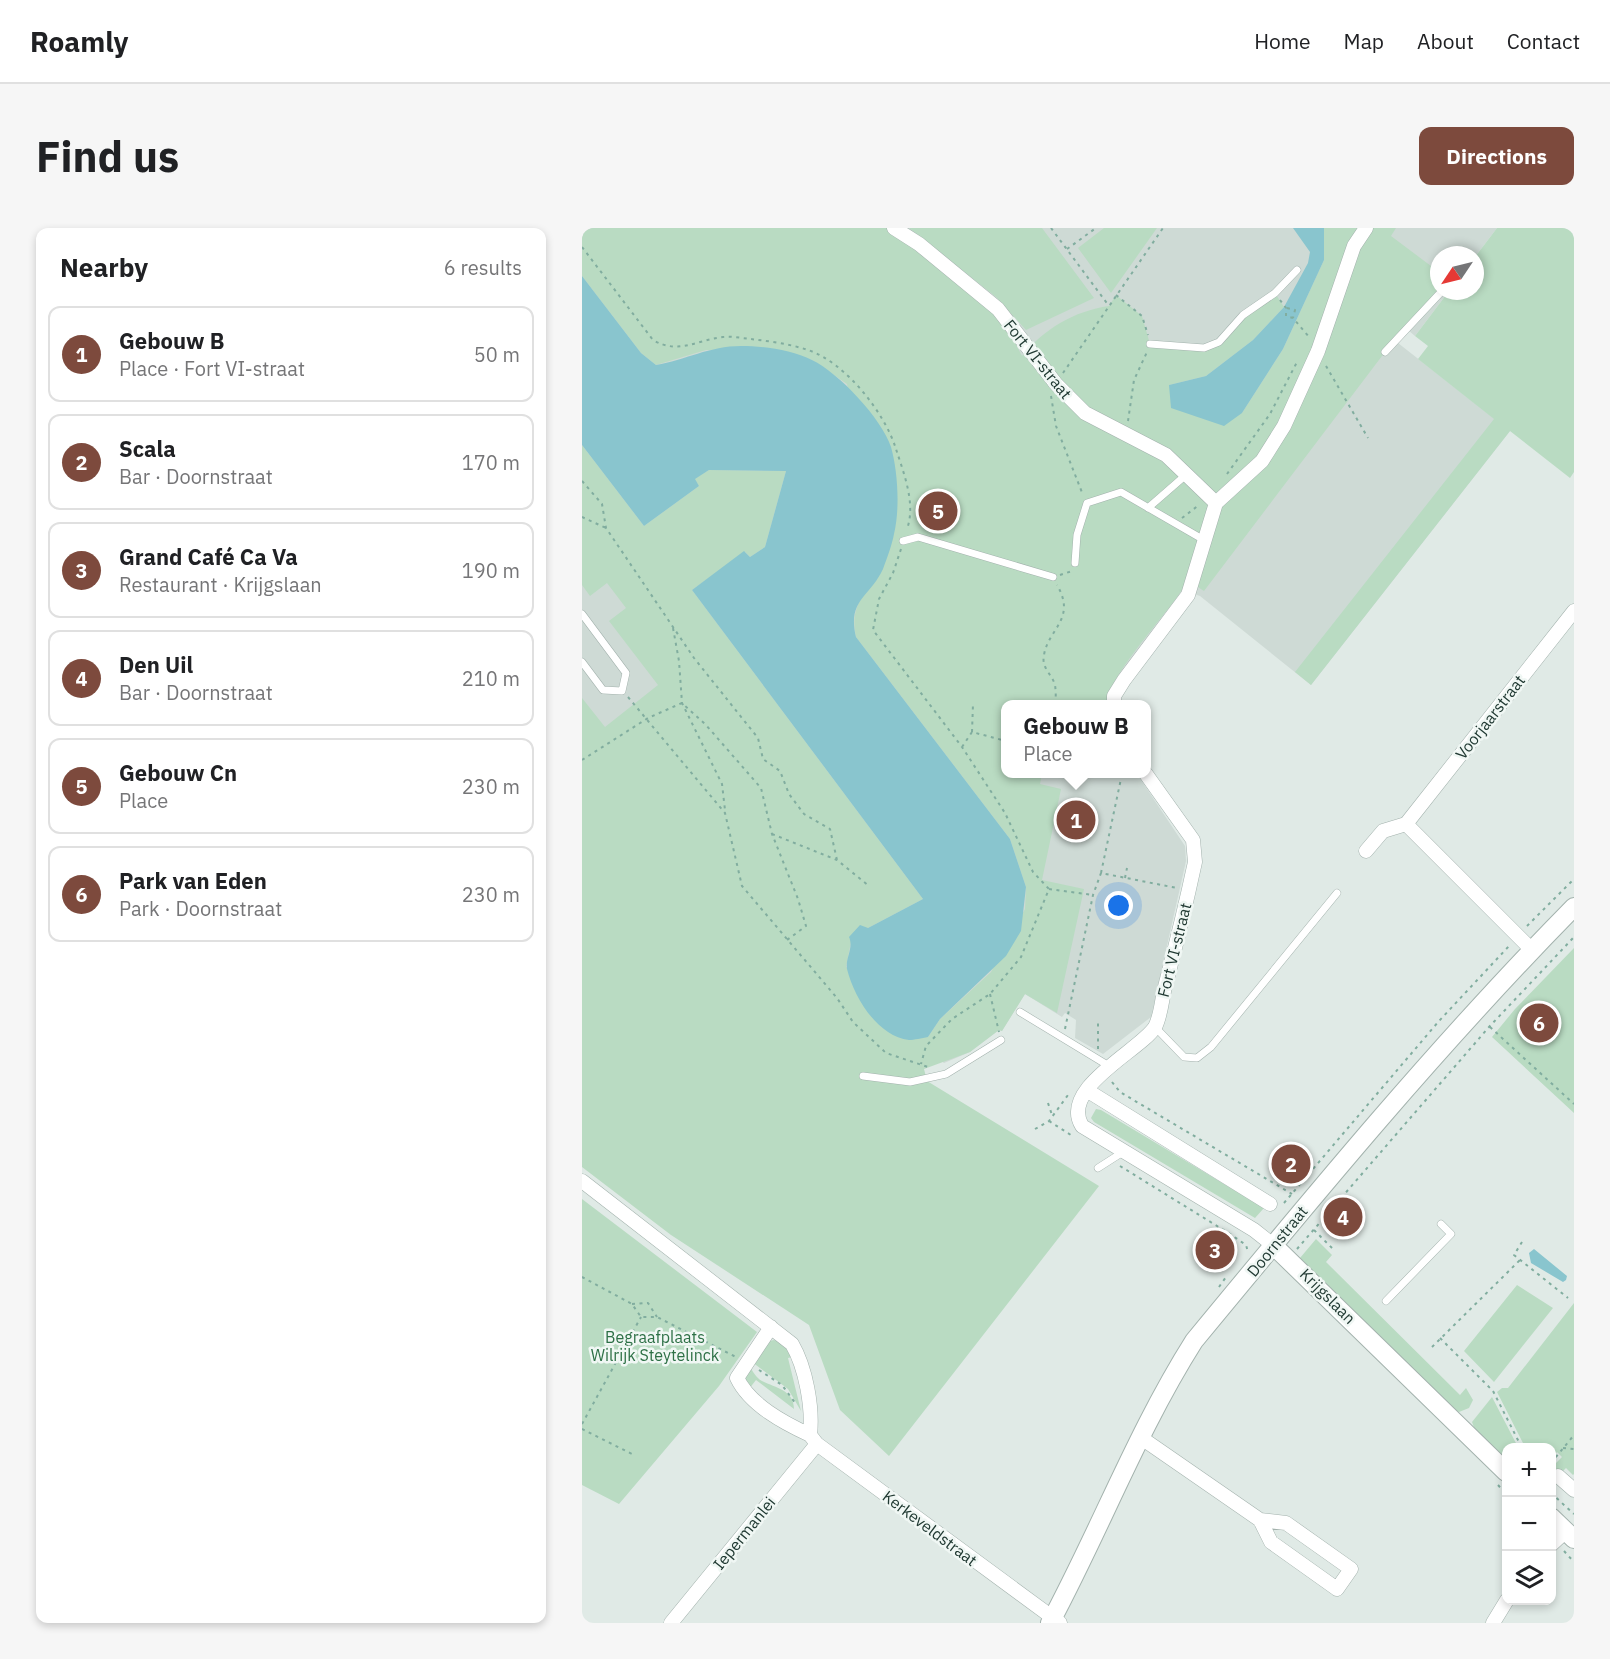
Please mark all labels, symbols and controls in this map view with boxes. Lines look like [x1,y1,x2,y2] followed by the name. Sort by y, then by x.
[30,23,128,60] text: Roamly
[1254,27,1311,55] text: Home
[1344,27,1384,55] text: Map
[1417,27,1474,55] text: About
[1507,27,1580,55] text: Contact
[1419,127,1574,185] button: Directions
[36,129,179,184] text: Find us
[1430,246,1484,300] north arrow
[60,250,148,284] text: Nearby
[444,254,522,281] text: 6 results
[1000,315,1076,403] street label: Fort VI-straat
[119,326,224,355] text: Gebouw B
[76,341,88,368] text: 1
[474,341,520,368] text: 50 m
[119,355,305,382] text: Place · Fort VI-straat
[119,434,176,463] text: Scala
[76,449,88,476] text: 2
[462,449,520,476] text: 170 m
[119,463,273,490] text: Bar · Doornstraat
[918,488,958,534] pin: 5
[119,542,298,571] text: Grand Café Ca Va
[76,557,88,584] text: 3
[462,557,520,584] text: 190 m
[119,571,322,598] text: Restaurant · Krijgslaan
[119,650,193,679] text: Den Uil
[76,665,88,692] text: 4
[462,665,520,692] text: 210 m
[1451,671,1529,763] street label: Voorjaarstraat
[119,679,273,706] text: Bar · Doornstraat
[1001,700,1151,778] popup
[1023,711,1129,740] text: Gebouw B
[1023,740,1072,767] text: Place
[119,758,237,787] text: Gebouw Cn
[76,773,88,800] text: 5
[462,773,520,800] text: 230 m
[119,787,168,814] text: Place
[1056,798,1096,842] pin: 1
[119,866,267,895] text: Park van Eden
[76,881,88,908] text: 6
[462,881,520,908] text: 230 m
[1104,891,1133,920] your location
[119,895,282,922] text: Park · Doornstraat
[1153,901,1195,999] street label: Fort VI-straat
[1520,1000,1558,1046] pin: 6
[1272,1142,1310,1186] pin: 2
[1324,1194,1362,1240] pin: 4
[1242,1202,1312,1280] street label: Doornstraat
[1196,1228,1234,1272] pin: 3
[1296,1264,1360,1328] street label: Krijgslaan
[591,1327,720,1365] park label: Begraafplaats Wilrijk Steytelinck
[1502,1443,1556,1605] map controls
[1502,1443,1556,1497] button: +
[879,1486,981,1570] street label: Kerkeveldstraat
[709,1493,779,1573] street label: Iepermanlei
[1502,1497,1556,1551] button: −
[1502,1551,1556,1605] button: layers

